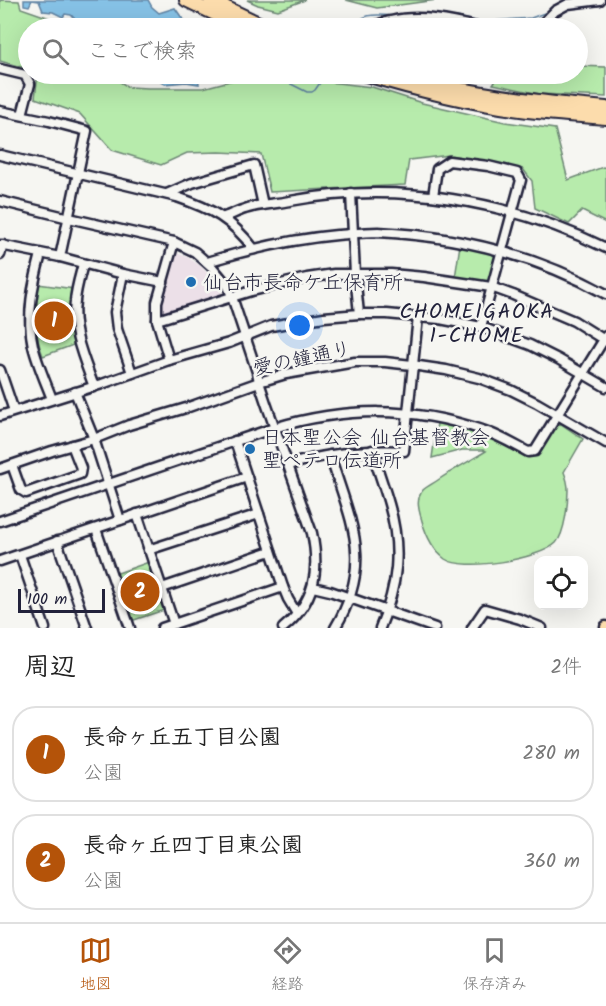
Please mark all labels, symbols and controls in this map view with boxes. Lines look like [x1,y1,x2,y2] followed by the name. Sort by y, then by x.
[18,18,588,84] search box
[39,35,72,68] icon: search
[87,35,197,70] text: ここで検索
[203,268,403,300] place label: 仙台市長命ケ丘保育所
[184,275,198,289] marker: 仙台市長命ケ丘保育所
[399,296,555,353] district label: CHOMEIGAOKA 1-CHOME
[34,298,74,344] pin: 1
[285,311,314,340] your location
[250,334,355,386] street label: 愛の鐘通り
[262,423,490,478] place label: 日本聖公会 仙台基督教会 聖ペテロ伝道所
[243,442,257,456] marker: 日本聖公会 仙台基督教会 聖ペテロ伝道所
[534,556,588,610] map controls
[534,556,588,610] button: locate
[120,570,160,614] pin: 2
[18,586,105,614] scale bar
[27,587,67,612] text: 100 m
[24,647,76,689] text: 周辺
[550,652,582,684] text: 2件
[83,721,281,756] text: 長命ヶ丘五丁目公園
[42,738,49,770] text: 1
[522,738,580,770] text: 280 m
[83,758,123,790] text: 公園
[83,829,303,864] text: 長命ヶ丘四丁目東公園
[40,846,51,878] text: 2
[524,846,580,878] text: 360 m
[83,866,123,898] text: 公園
[79,934,112,997] tab: 地図
[271,934,304,997] tab: 経路
[463,934,527,997] tab: 保存済み

